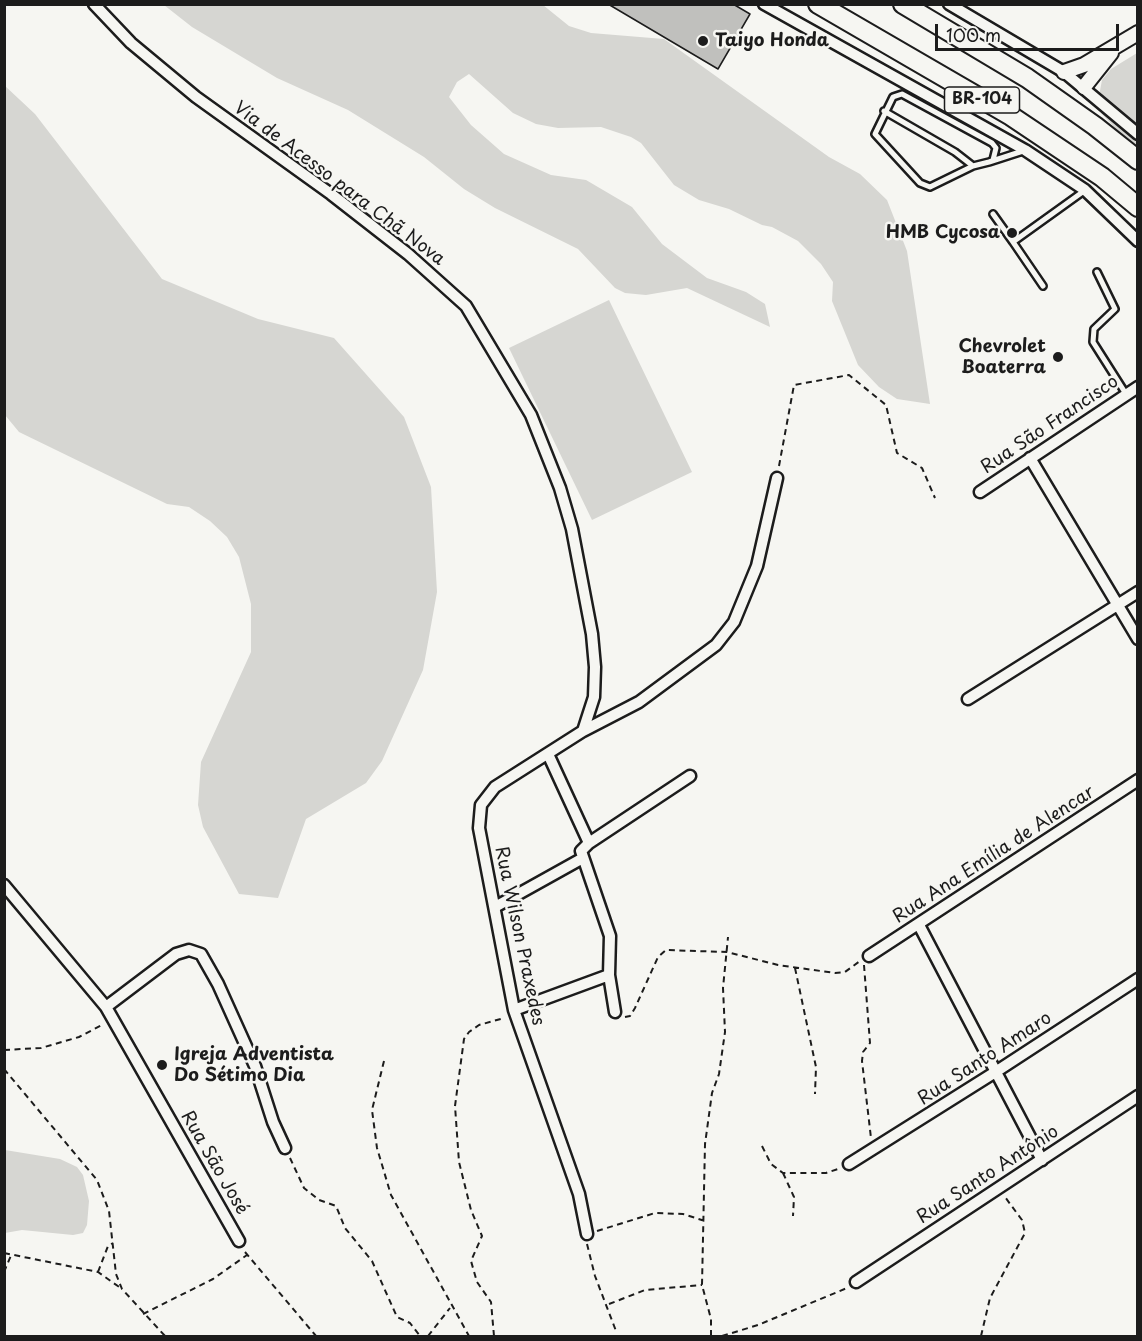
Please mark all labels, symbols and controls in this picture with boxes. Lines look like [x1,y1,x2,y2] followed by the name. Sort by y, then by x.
[938,12,1122,50] scale bar
[946,21,1001,48] text: 100 m
[715,30,829,52] place label: Taiyo Honda
[696,34,710,48] marker: Taiyo Honda
[944,87,1020,113] road number: BR-104
[229,98,449,270] street label: Via de Acesso para Chã Nova
[886,222,1000,244] place label: HMB Cycosa
[1005,226,1019,240] marker: HMB Cycosa
[958,336,1046,378] place label: Chevrolet Boaterra
[1051,350,1065,364] marker: Chevrolet Boaterra
[977,371,1123,479] street label: Rua São Francisco
[889,782,1099,928] street label: Rua Ana Emília de Alencar
[489,845,549,1027] street label: Rua Wilson Praxedes
[914,1008,1056,1110] street label: Rua Santo Amaro
[174,1044,334,1086] place label: Igreja Adventista Do Sétimo Dia
[155,1058,169,1072] marker: Igreja Adventista Do Sétimo Dia
[176,1107,252,1219] street label: Rua São José
[913,1121,1063,1229] street label: Rua Santo Antônio

